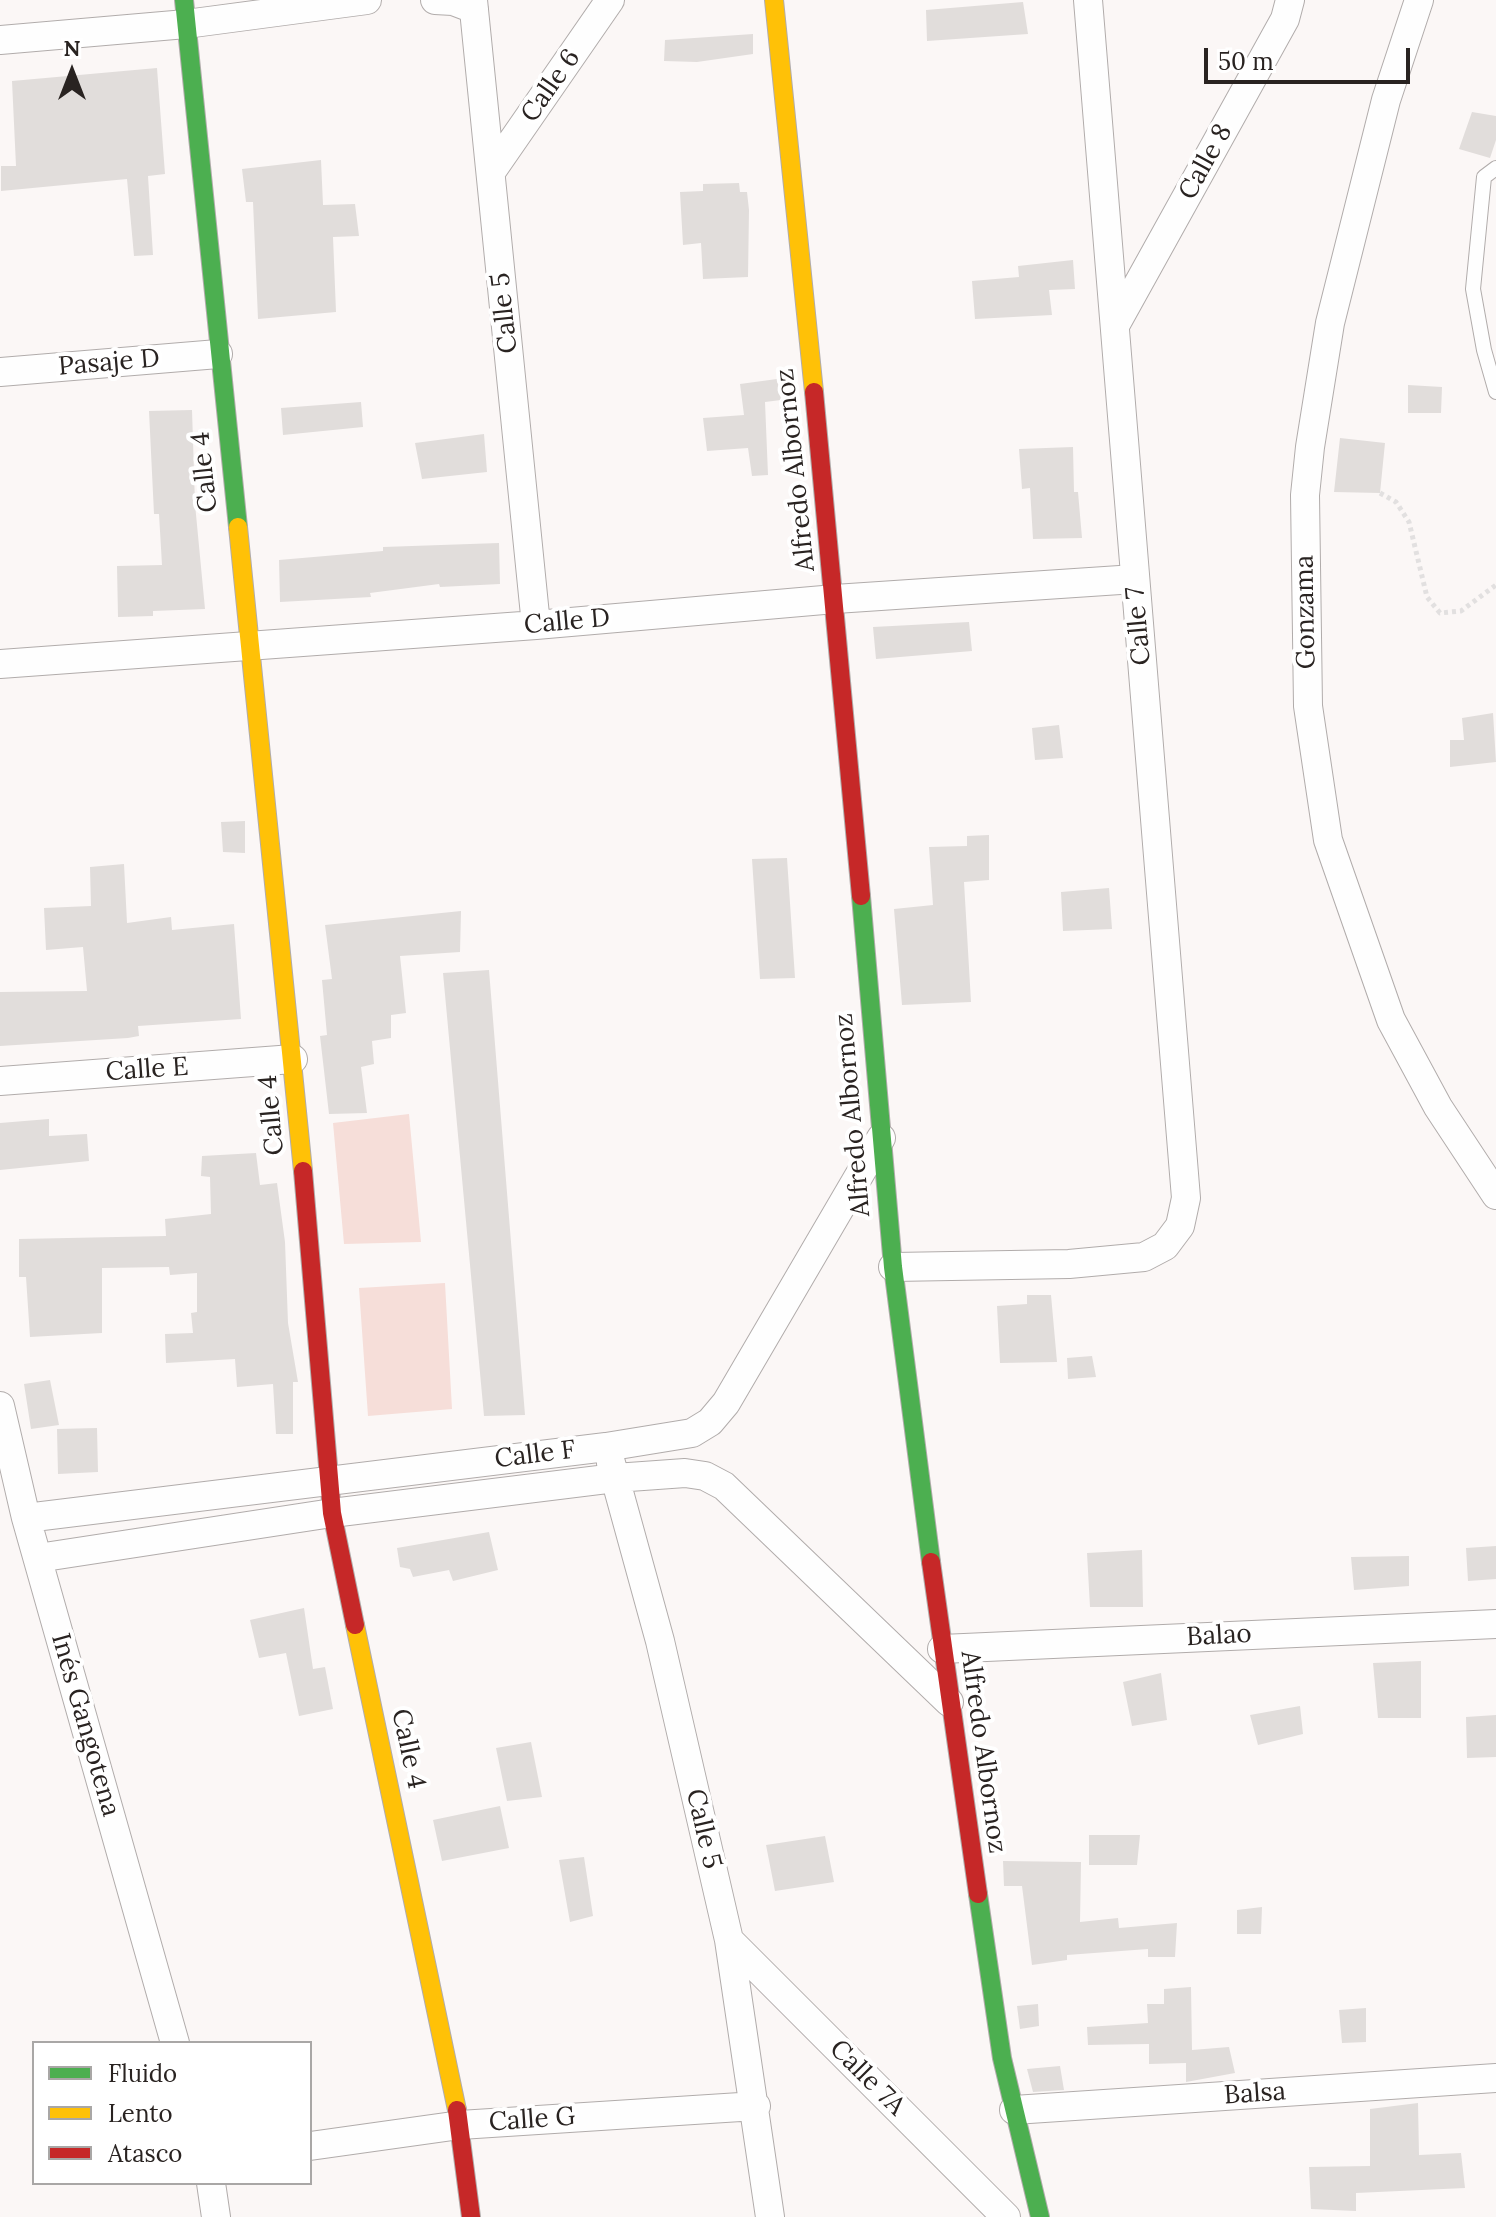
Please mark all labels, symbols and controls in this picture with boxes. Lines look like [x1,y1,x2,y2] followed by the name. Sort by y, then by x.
[32,32,112,112] north arrow
[1208,32,1414,82] scale bar
[63,34,81,62] text: N
[515,44,587,128] street label: Calle 6
[1218,46,1274,77] text: 50 m
[1173,119,1239,205] street label: Calle 8
[485,271,525,355] street label: Calle 5
[57,343,161,383] street label: Pasaje D
[770,367,822,573] street label: Alfredo Albornoz
[185,430,225,514] street label: Calle 4
[1289,555,1323,669] street label: Gonzama
[1120,585,1158,667] street label: Calle 7
[523,603,611,641] street label: Calle D
[829,1012,877,1218] street label: Alfredo Albornoz
[105,1052,189,1088] street label: Calle E
[253,1073,291,1157] street label: Calle 4
[493,1435,577,1475] street label: Calle F
[1186,1619,1252,1653] street label: Balao
[44,1630,126,1820] street label: Inés Gangotena
[953,1649,1013,1855] street label: Alfredo Albornoz
[384,1706,432,1792] street label: Calle 4
[679,1786,727,1872] street label: Calle 5
[823,2034,911,2122] street label: Calle 7A
[32,2041,312,2185] legend
[108,2058,177,2089] text: Fluido
[1223,2076,1287,2112] street label: Balsa
[108,2098,173,2129] text: Lento
[488,2101,576,2139] street label: Calle G
[108,2138,182,2169] text: Atasco

